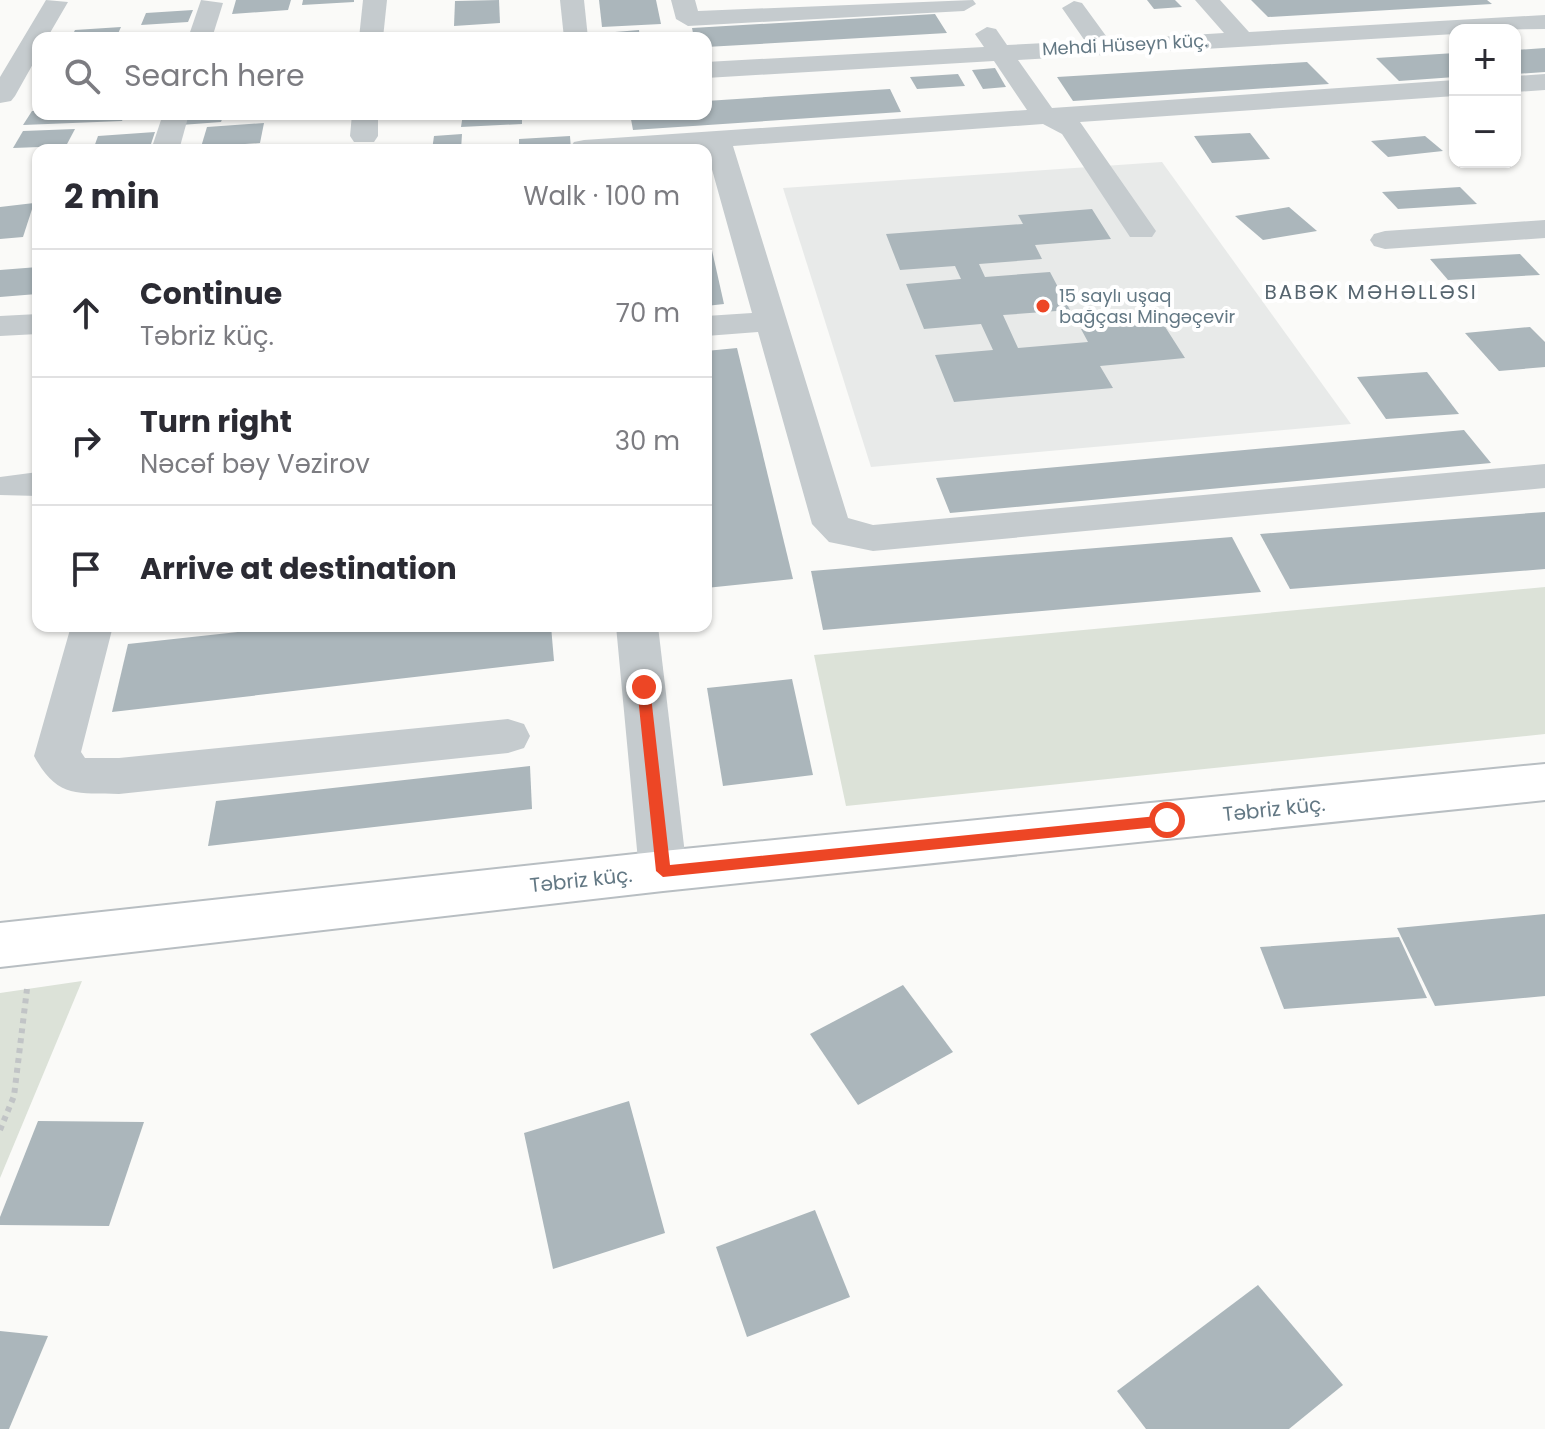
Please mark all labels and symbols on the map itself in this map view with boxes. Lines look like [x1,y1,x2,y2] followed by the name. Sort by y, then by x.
[1041,28,1209,61] street label: Mehdi Hüseyn küç.
[1264,278,1478,306] district label: BABƏK MƏHƏLLƏSI
[1059,283,1236,329] place label: 15 saylı uşaq bağçası Mingəçevir
[1034,297,1052,315] marker: 15 saylı uşaq bağçası Mingəçevir
[626,669,662,705] route end
[1221,790,1327,828] street label: Təbriz küç.
[1149,802,1185,838] route start
[528,861,634,899] street label: Təbriz küç.

